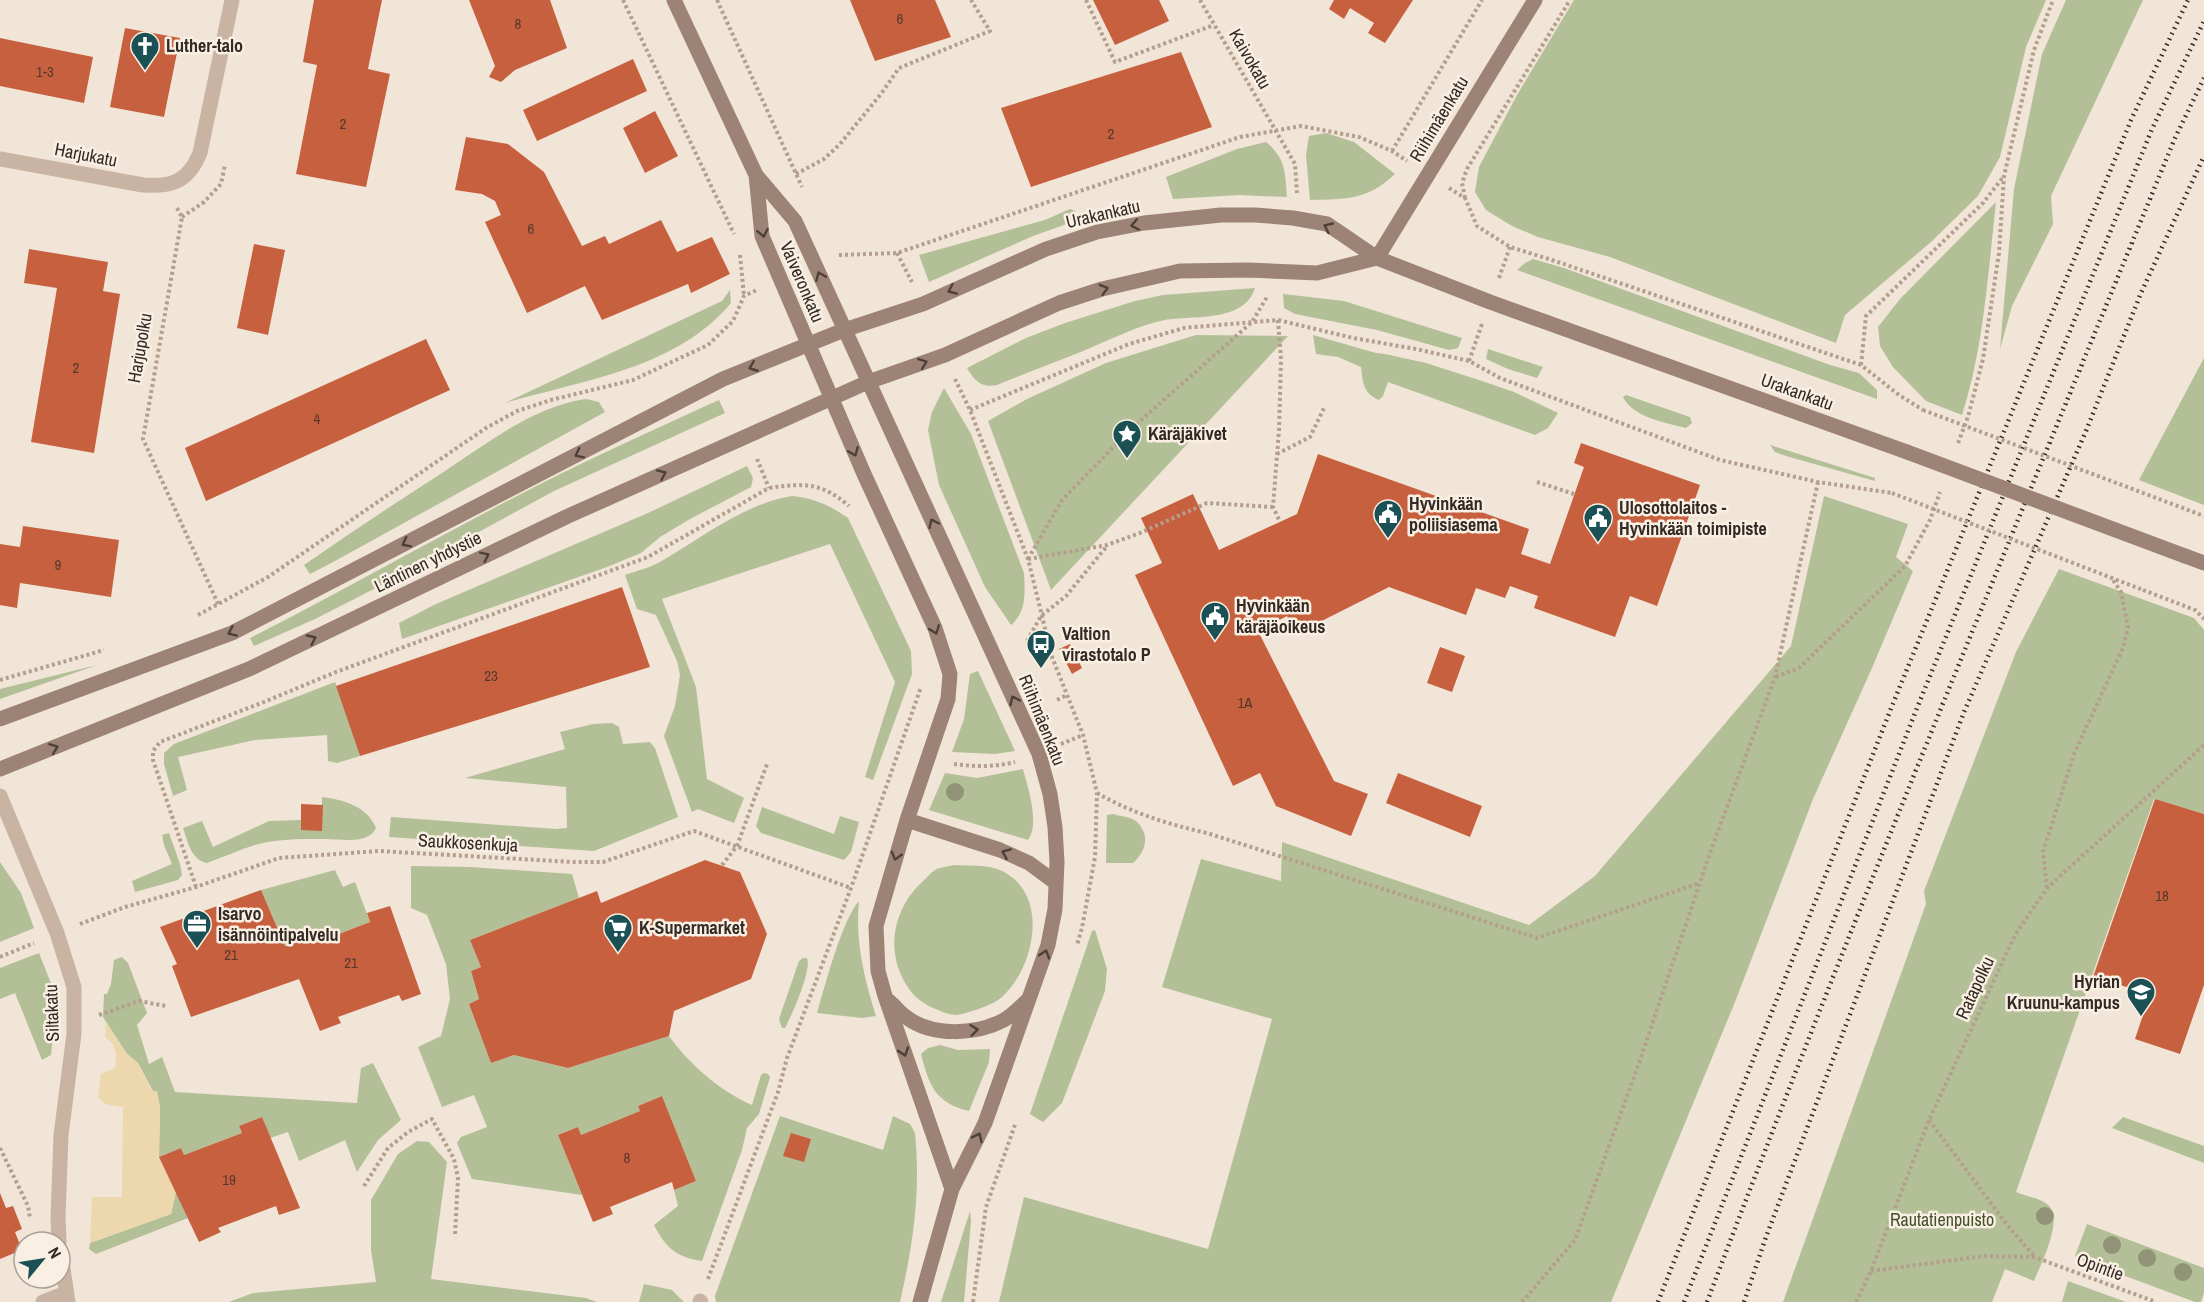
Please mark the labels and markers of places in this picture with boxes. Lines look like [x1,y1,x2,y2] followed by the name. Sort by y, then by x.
[129,30,161,72] church icon: Luther-talo
[166,33,243,58] place label: Luther-talo
[1111,418,1143,460] place icon: Käräjäkivet
[1148,421,1227,446] place label: Käräjäkivet
[1409,491,1498,537] place label: Hyvinkään poliisiasema
[1619,495,1767,541] place label: Ulosottolaitos - Hyvinkään toimipiste
[1372,498,1404,540] public building icon: Hyvinkään poliisiasema
[1582,502,1614,544] public building icon: Ulosottolaitos - Hyvinkään toimipiste
[1236,593,1325,639] place label: Hyvinkään käräjäoikeus
[1199,600,1231,642] public building icon: Hyvinkään käräjäoikeus
[1062,621,1151,667] place label: Valtion virastotalo P
[1025,628,1057,670] bus stop icon: Valtion virastotalo P
[218,901,339,947] place label: Isarvo isännöintipalvelu
[181,908,213,950] office icon: Isarvo isännöintipalvelu
[602,912,634,954] supermarket icon: K-Supermarket
[639,915,745,940] place label: K-Supermarket
[2007,969,2120,1015] place label: Hyrian Kruunu-kampus
[2125,976,2157,1018] school or university icon: Hyrian Kruunu-kampus

